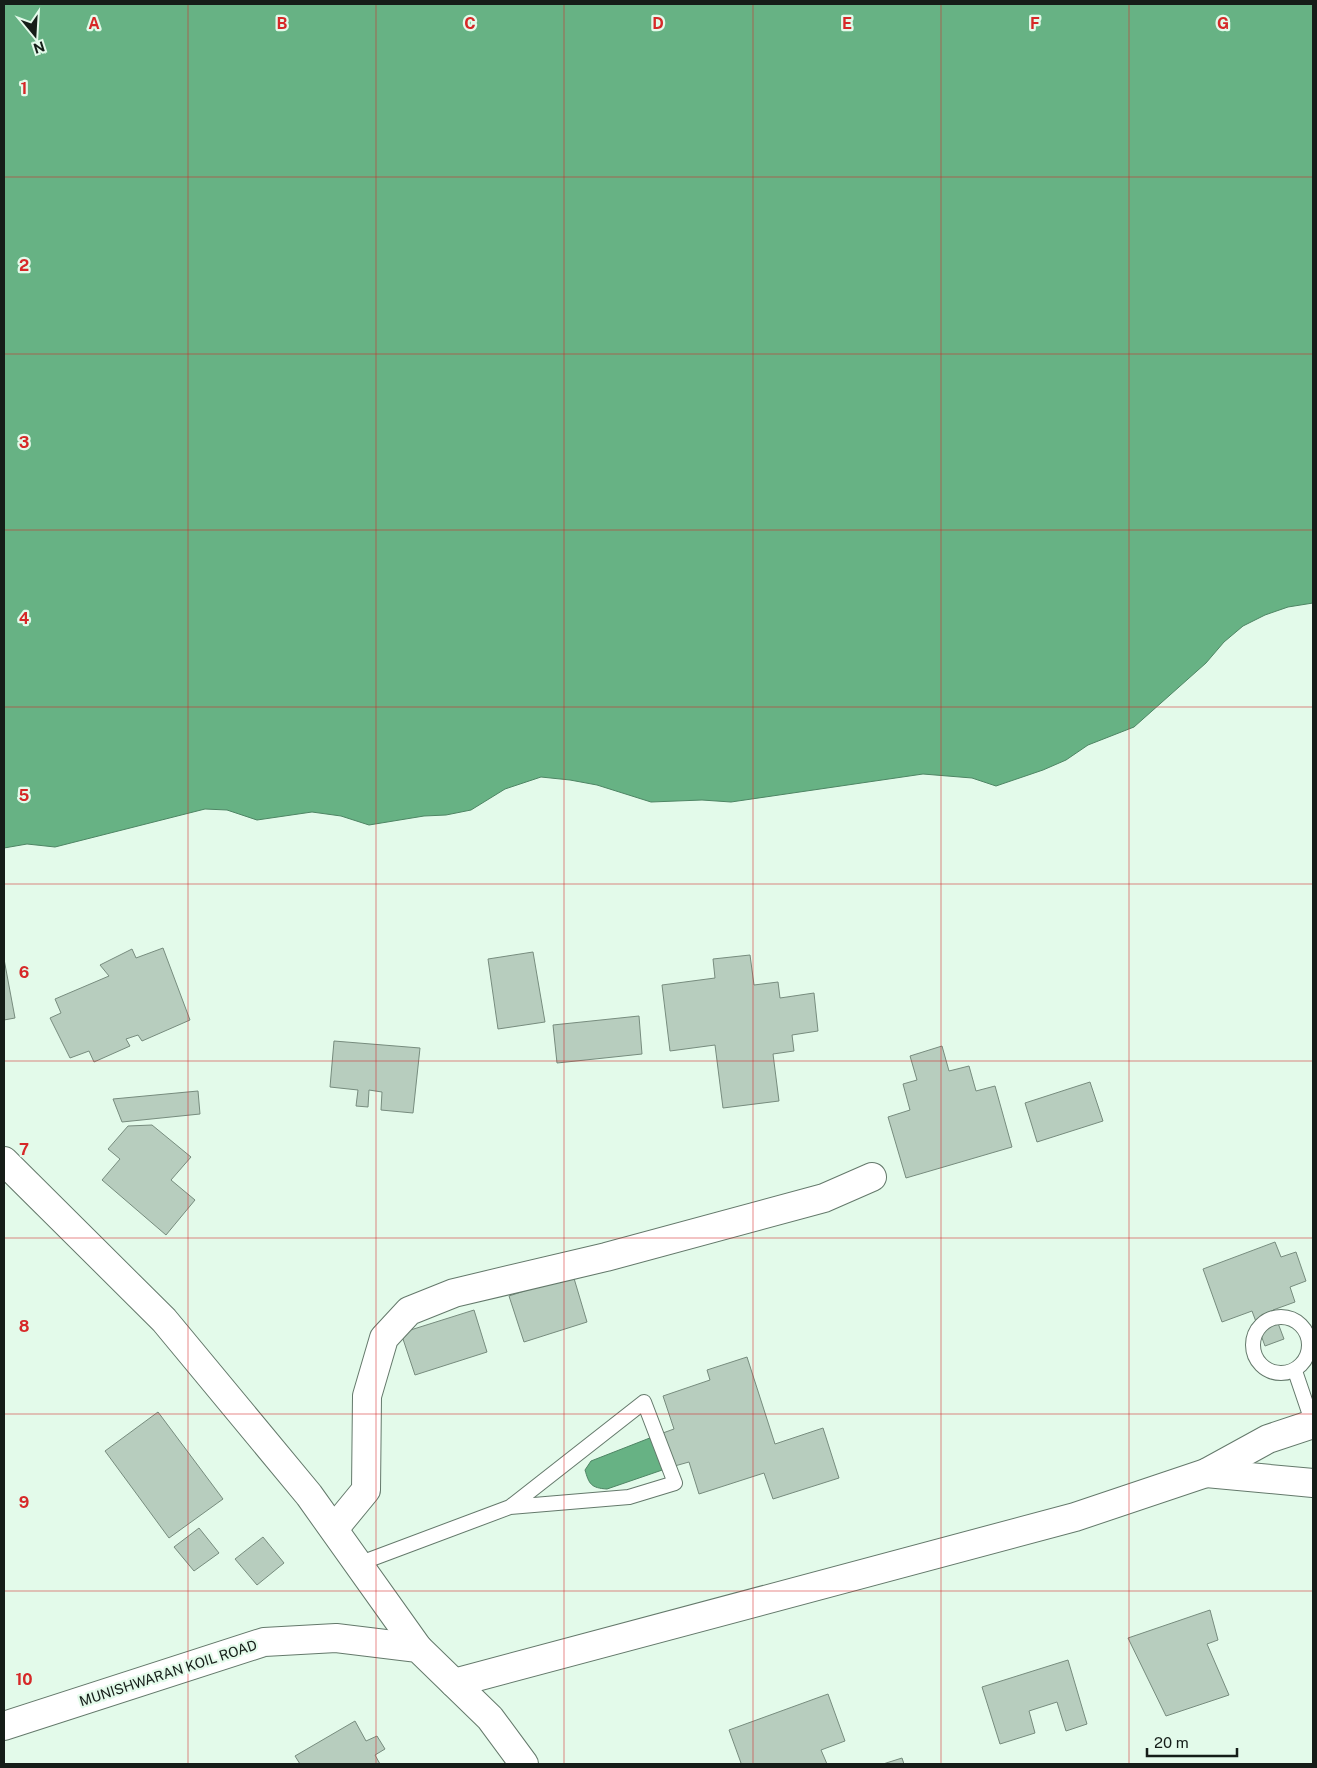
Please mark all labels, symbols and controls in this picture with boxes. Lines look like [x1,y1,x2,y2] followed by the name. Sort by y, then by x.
[10,10,60,60] north arrow
[88,14,100,33] text: A
[277,14,288,33] text: B
[464,14,476,33] text: C
[652,14,664,33] text: D
[842,14,852,33] text: E
[1030,14,1040,33] text: F
[1217,14,1229,33] text: G
[31,38,47,57] text: N
[21,79,27,98] text: 1
[19,256,29,275] text: 2
[19,433,29,452] text: 3
[19,609,30,628] text: 4
[19,786,30,805] text: 5
[19,963,29,982] text: 6
[19,1140,29,1159] text: 7
[19,1317,30,1336] text: 8
[19,1493,29,1512] text: 9
[77,1637,259,1709] street label: MUNISHWARAN KOIL ROAD
[15,1670,33,1689] text: 10
[1147,1726,1237,1758] scale bar
[1154,1734,1189,1751] text: 20 m

